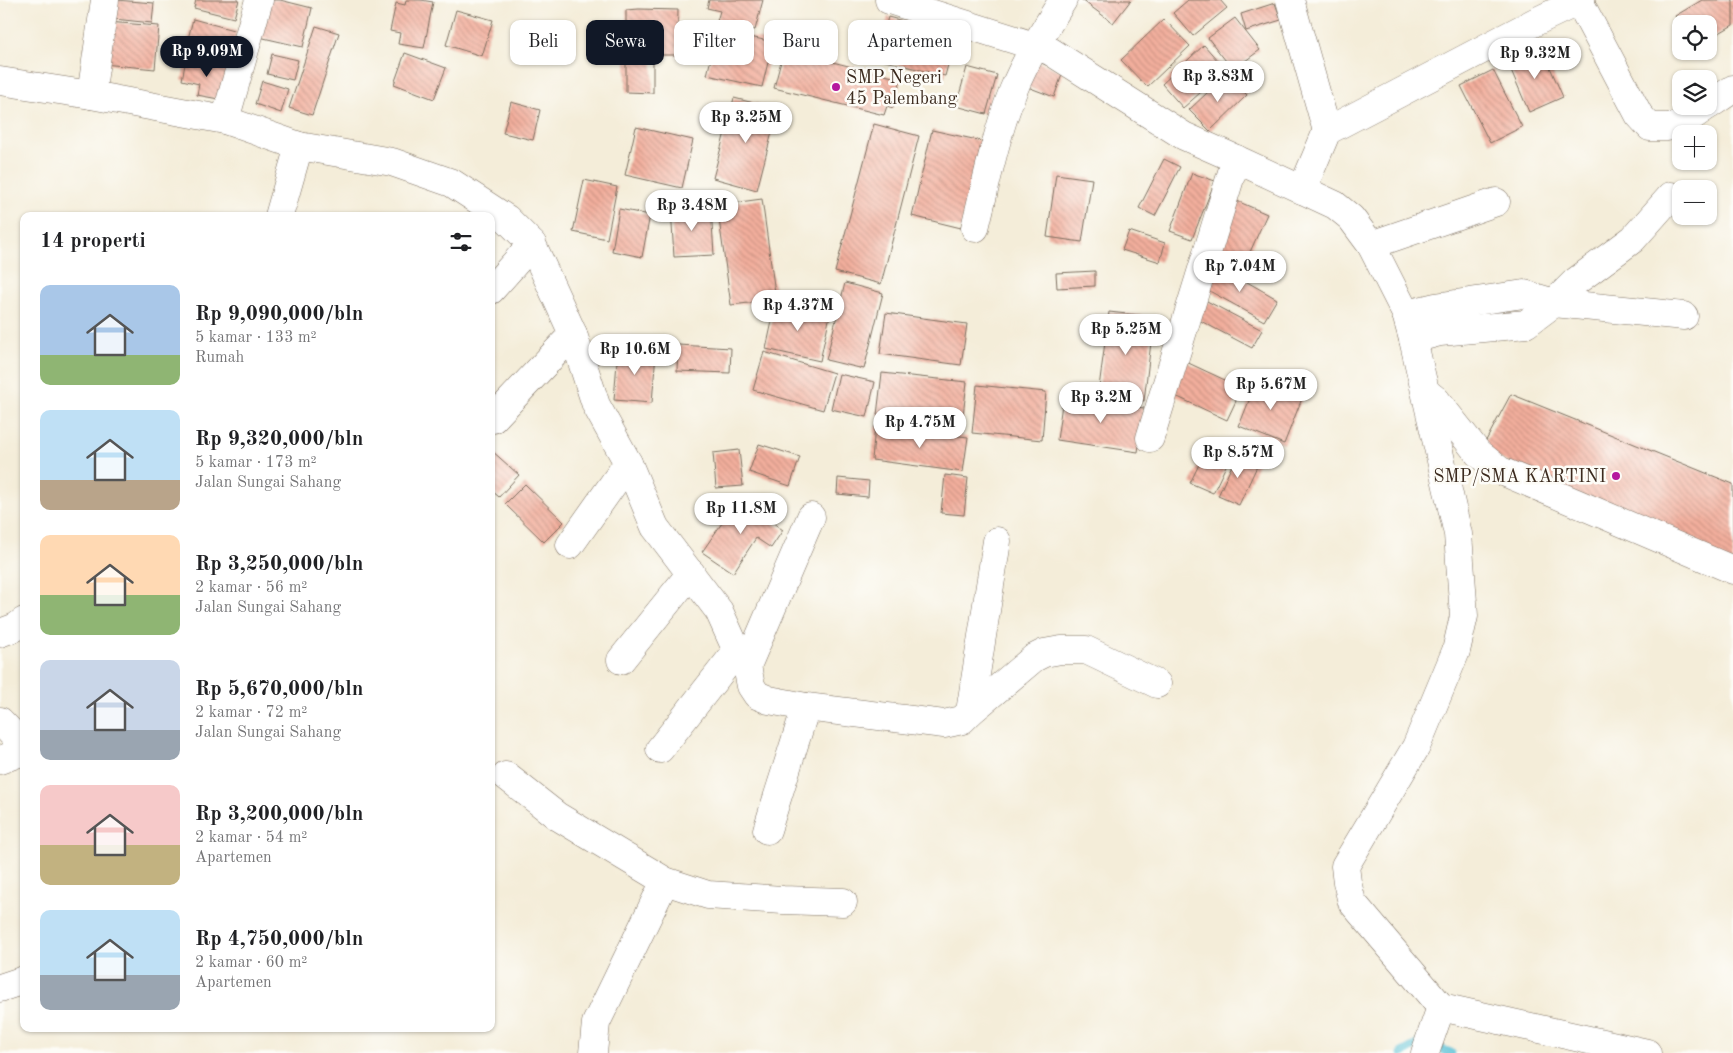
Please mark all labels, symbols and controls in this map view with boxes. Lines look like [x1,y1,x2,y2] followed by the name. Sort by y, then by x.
[1672,15,1717,225] map controls
[1672,15,1717,60] button: locate
[510,20,576,65] chip: Beli
[586,20,664,65] chip: Sewa
[674,20,754,65] chip: Filter
[764,20,838,65] chip: Baru
[848,20,971,65] chip: Apartemen
[155,36,259,78] pin: Rp 9.09M
[1483,38,1587,80] pin: Rp 9.32M
[171,44,243,60] text: Rp 9.09M
[1499,46,1571,62] text: Rp 9.32M
[1166,61,1270,103] pin: Rp 3.83M
[846,69,958,108] place label: SMP Negeri 45 Palembang
[1182,69,1254,85] text: Rp 3.83M
[1672,70,1717,115] button: layers
[830,81,842,93] marker: SMP Negeri 45 Palembang
[694,102,798,144] pin: Rp 3.25M
[710,110,782,126] text: Rp 3.25M
[1672,125,1717,170] button: +
[1672,180,1717,225] button: −
[640,190,744,232] pin: Rp 3.48M
[656,198,728,214] text: Rp 3.48M
[447,228,475,256] icon: filters
[40,231,146,252] text: 14 properti
[1188,250,1292,293] pin: Rp 7.04M
[1204,259,1276,275] text: Rp 7.04M
[746,290,850,332] pin: Rp 4.37M
[762,298,834,314] text: Rp 4.37M
[195,304,363,325] text: Rp 9,090,000/bln
[80,305,140,365] icon: home
[1074,314,1178,356] pin: Rp 5.25M
[1090,322,1162,338] text: Rp 5.25M
[195,330,317,346] text: 5 kamar · 133 m²
[583,334,687,376] pin: Rp 10.6M
[599,342,671,358] text: Rp 10.6M
[195,350,244,366] text: Rumah
[1219,368,1323,411] pin: Rp 5.67M
[1235,377,1307,393] text: Rp 5.67M
[1055,382,1147,424] pin: Rp 3.2M
[1070,390,1132,406] text: Rp 3.2M
[868,406,972,449] pin: Rp 4.75M
[884,415,956,431] text: Rp 4.75M
[195,429,363,450] text: Rp 9,320,000/bln
[80,430,140,490] icon: home
[1186,436,1290,479] pin: Rp 8.57M
[1202,445,1274,461] text: Rp 8.57M
[195,455,317,471] text: 5 kamar · 173 m²
[1433,468,1606,486] place label: SMP/SMA KARTINI
[1610,470,1622,482] marker: SMP/SMA KARTINI
[195,475,341,491] text: Jalan Sungai Sahang
[689,492,793,535] pin: Rp 11.8M
[705,501,777,517] text: Rp 11.8M
[195,554,363,575] text: Rp 3,250,000/bln
[80,555,140,615] icon: home
[195,580,307,596] text: 2 kamar · 56 m²
[195,600,341,616] text: Jalan Sungai Sahang
[195,679,363,700] text: Rp 5,670,000/bln
[80,680,140,740] icon: home
[195,705,307,721] text: 2 kamar · 72 m²
[195,725,341,741] text: Jalan Sungai Sahang
[195,804,363,825] text: Rp 3,200,000/bln
[80,805,140,865] icon: home
[195,830,307,846] text: 2 kamar · 54 m²
[195,850,272,866] text: Apartemen
[195,929,363,950] text: Rp 4,750,000/bln
[80,930,140,990] icon: home
[195,955,307,971] text: 2 kamar · 60 m²
[195,975,272,991] text: Apartemen

